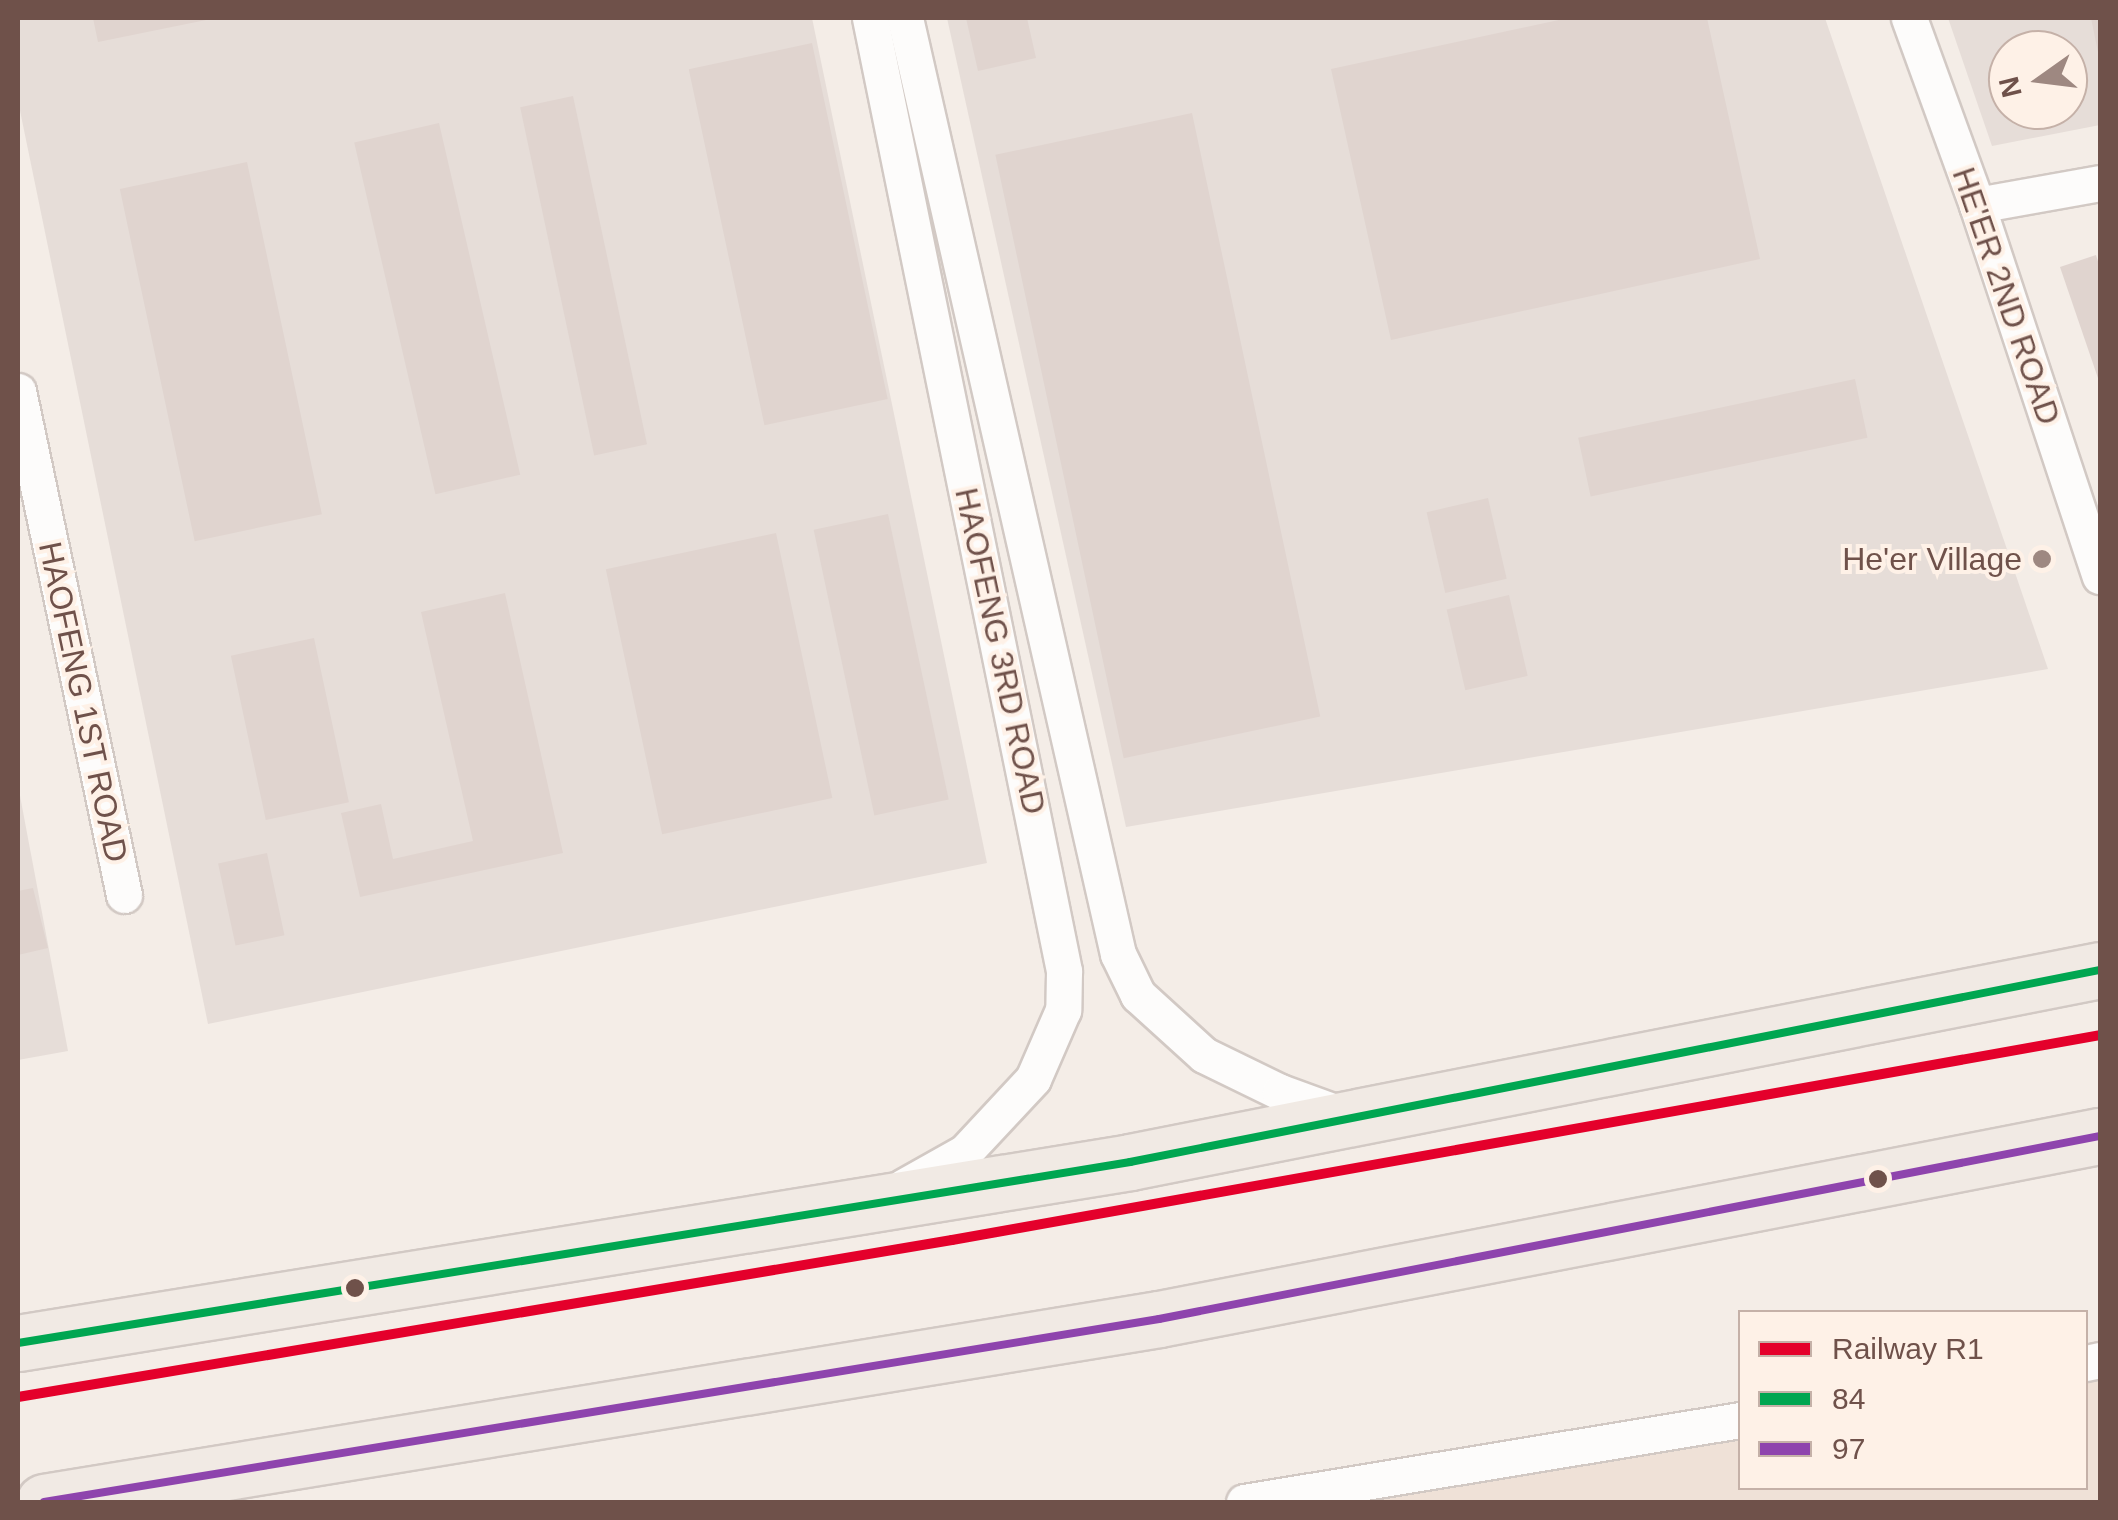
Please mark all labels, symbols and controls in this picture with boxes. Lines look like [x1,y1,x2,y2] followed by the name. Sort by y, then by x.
[1988,30,2088,130] north arrow
[1993,73,2028,100] text: N
[1944,162,2068,430] street label: HE'ER 2ND ROAD
[947,484,1053,818] street label: HAOFENG 3RD ROAD
[30,538,136,866] street label: HAOFENG 1ST ROAD
[1842,540,2022,578] place label: He'er Village
[2031,548,2053,570] marker: He'er Village
[1868,1169,1888,1189] unlabelled marker
[345,1278,365,1298] unlabelled marker
[1738,1310,2088,1490] legend
[1832,1332,1984,1365] text: Railway R1
[1832,1382,1865,1415] text: 84
[1832,1432,1865,1465] text: 97

